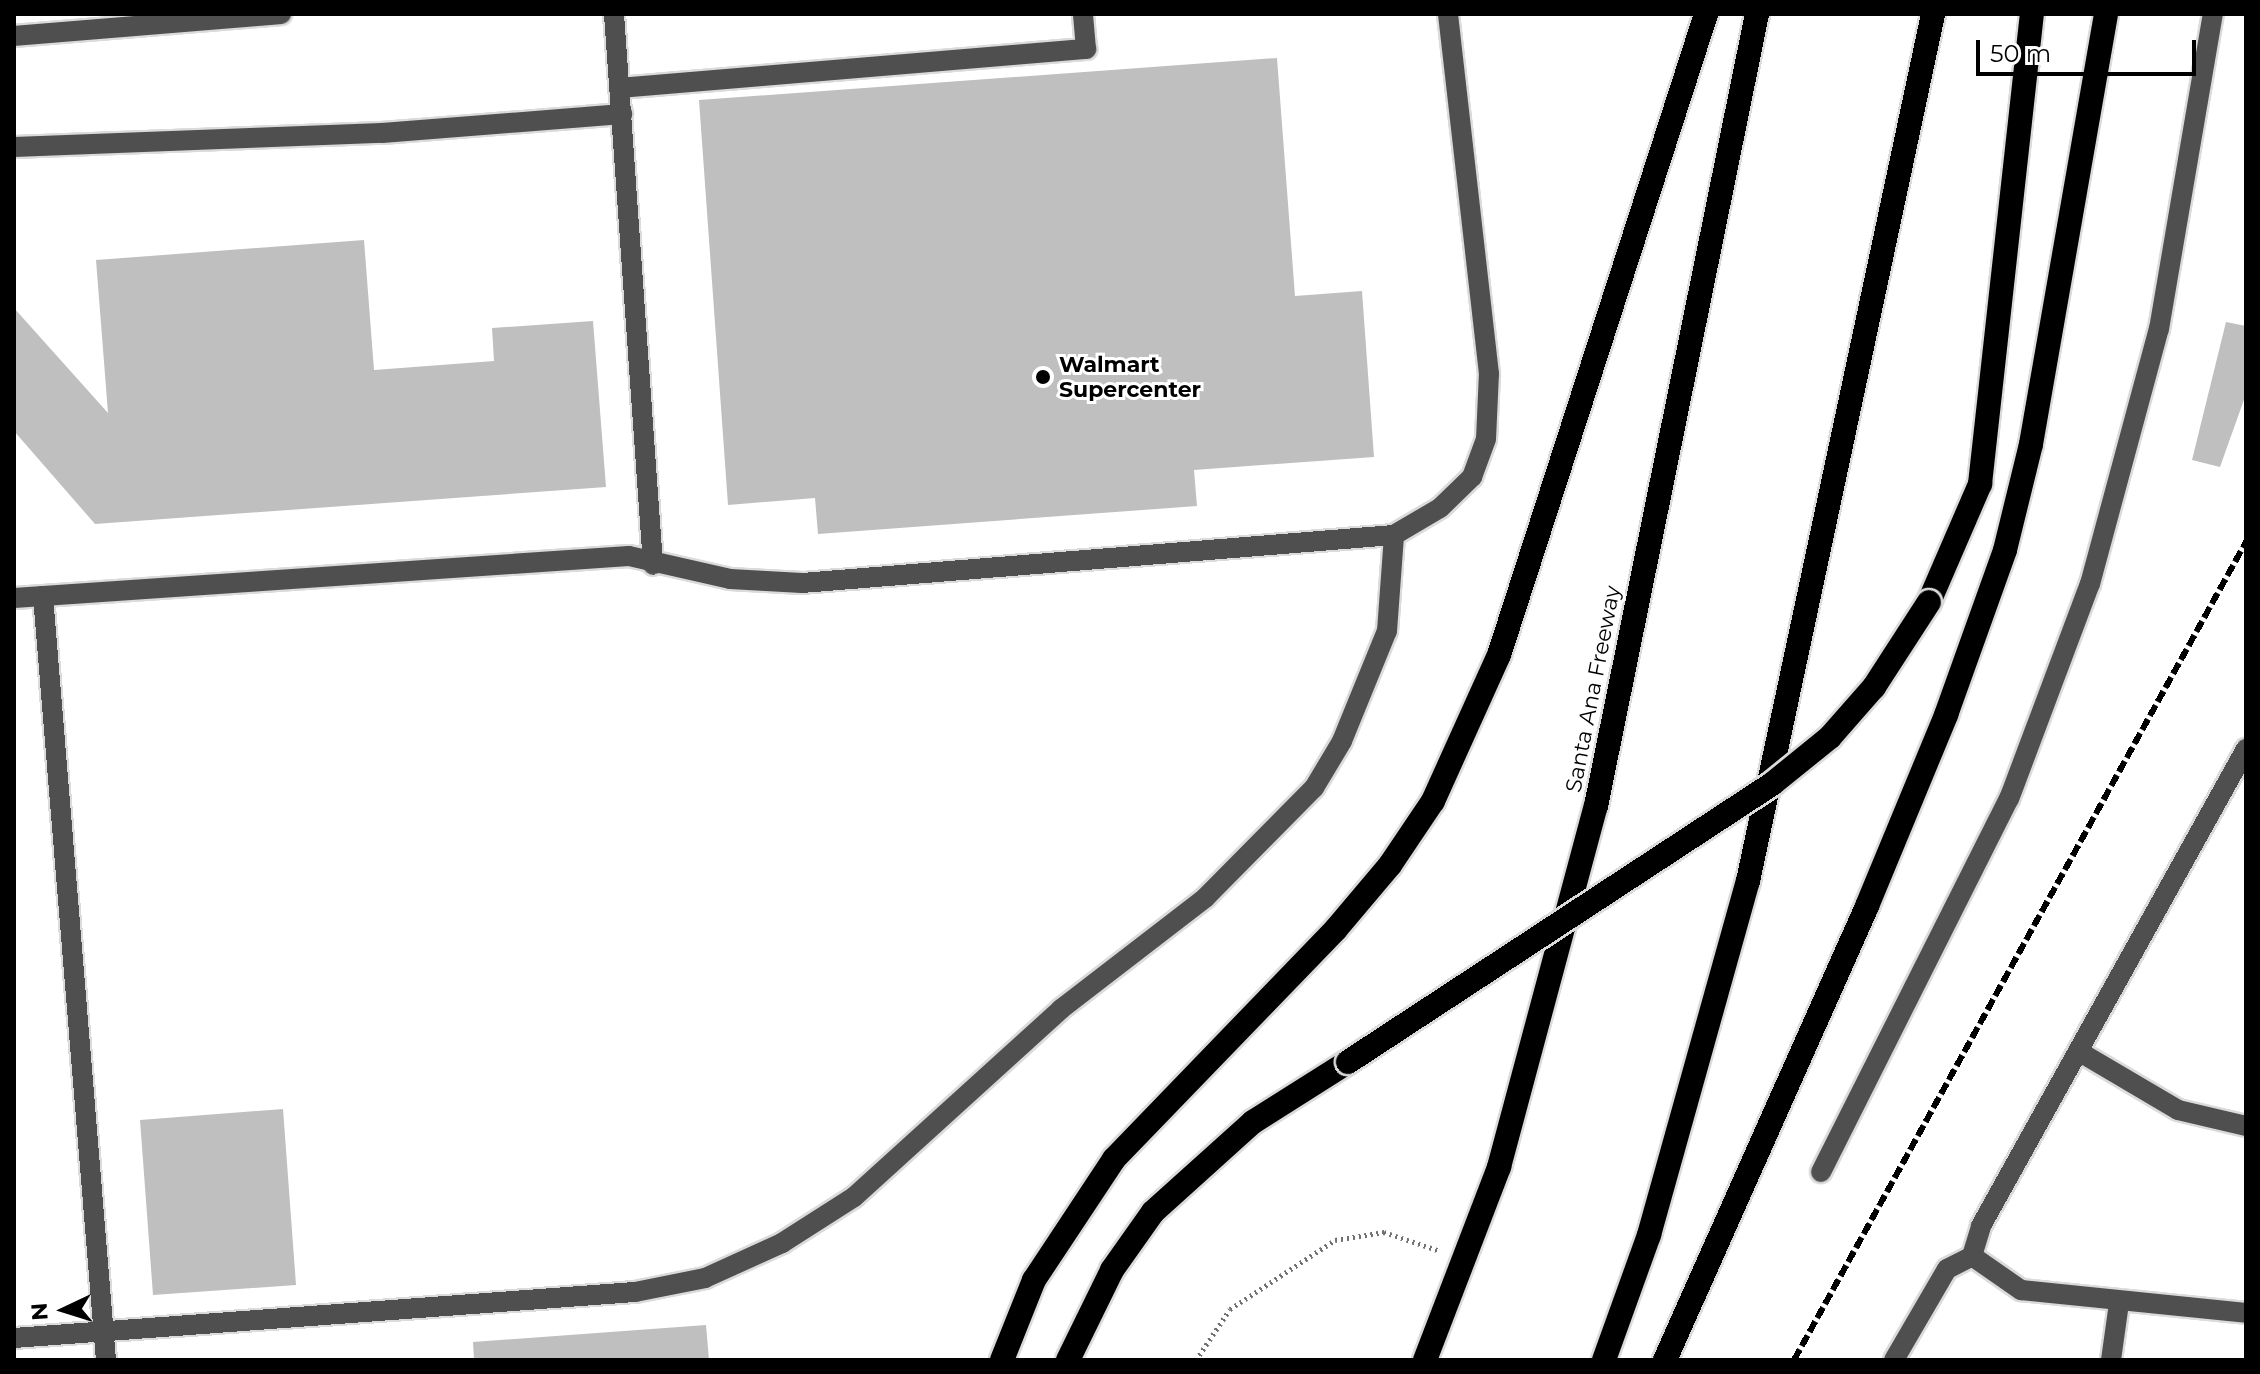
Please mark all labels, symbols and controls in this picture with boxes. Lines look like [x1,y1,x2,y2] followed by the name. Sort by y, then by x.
[1980,24,2200,74] scale bar
[1990,39,2051,68] text: 50 m
[1059,351,1201,402] place label: Walmart Supercenter
[1034,368,1052,386] marker: Walmart Supercenter
[1560,583,1626,795] street label: Santa Ana Freeway
[24,1270,104,1350] north arrow
[25,1302,54,1322] text: N

